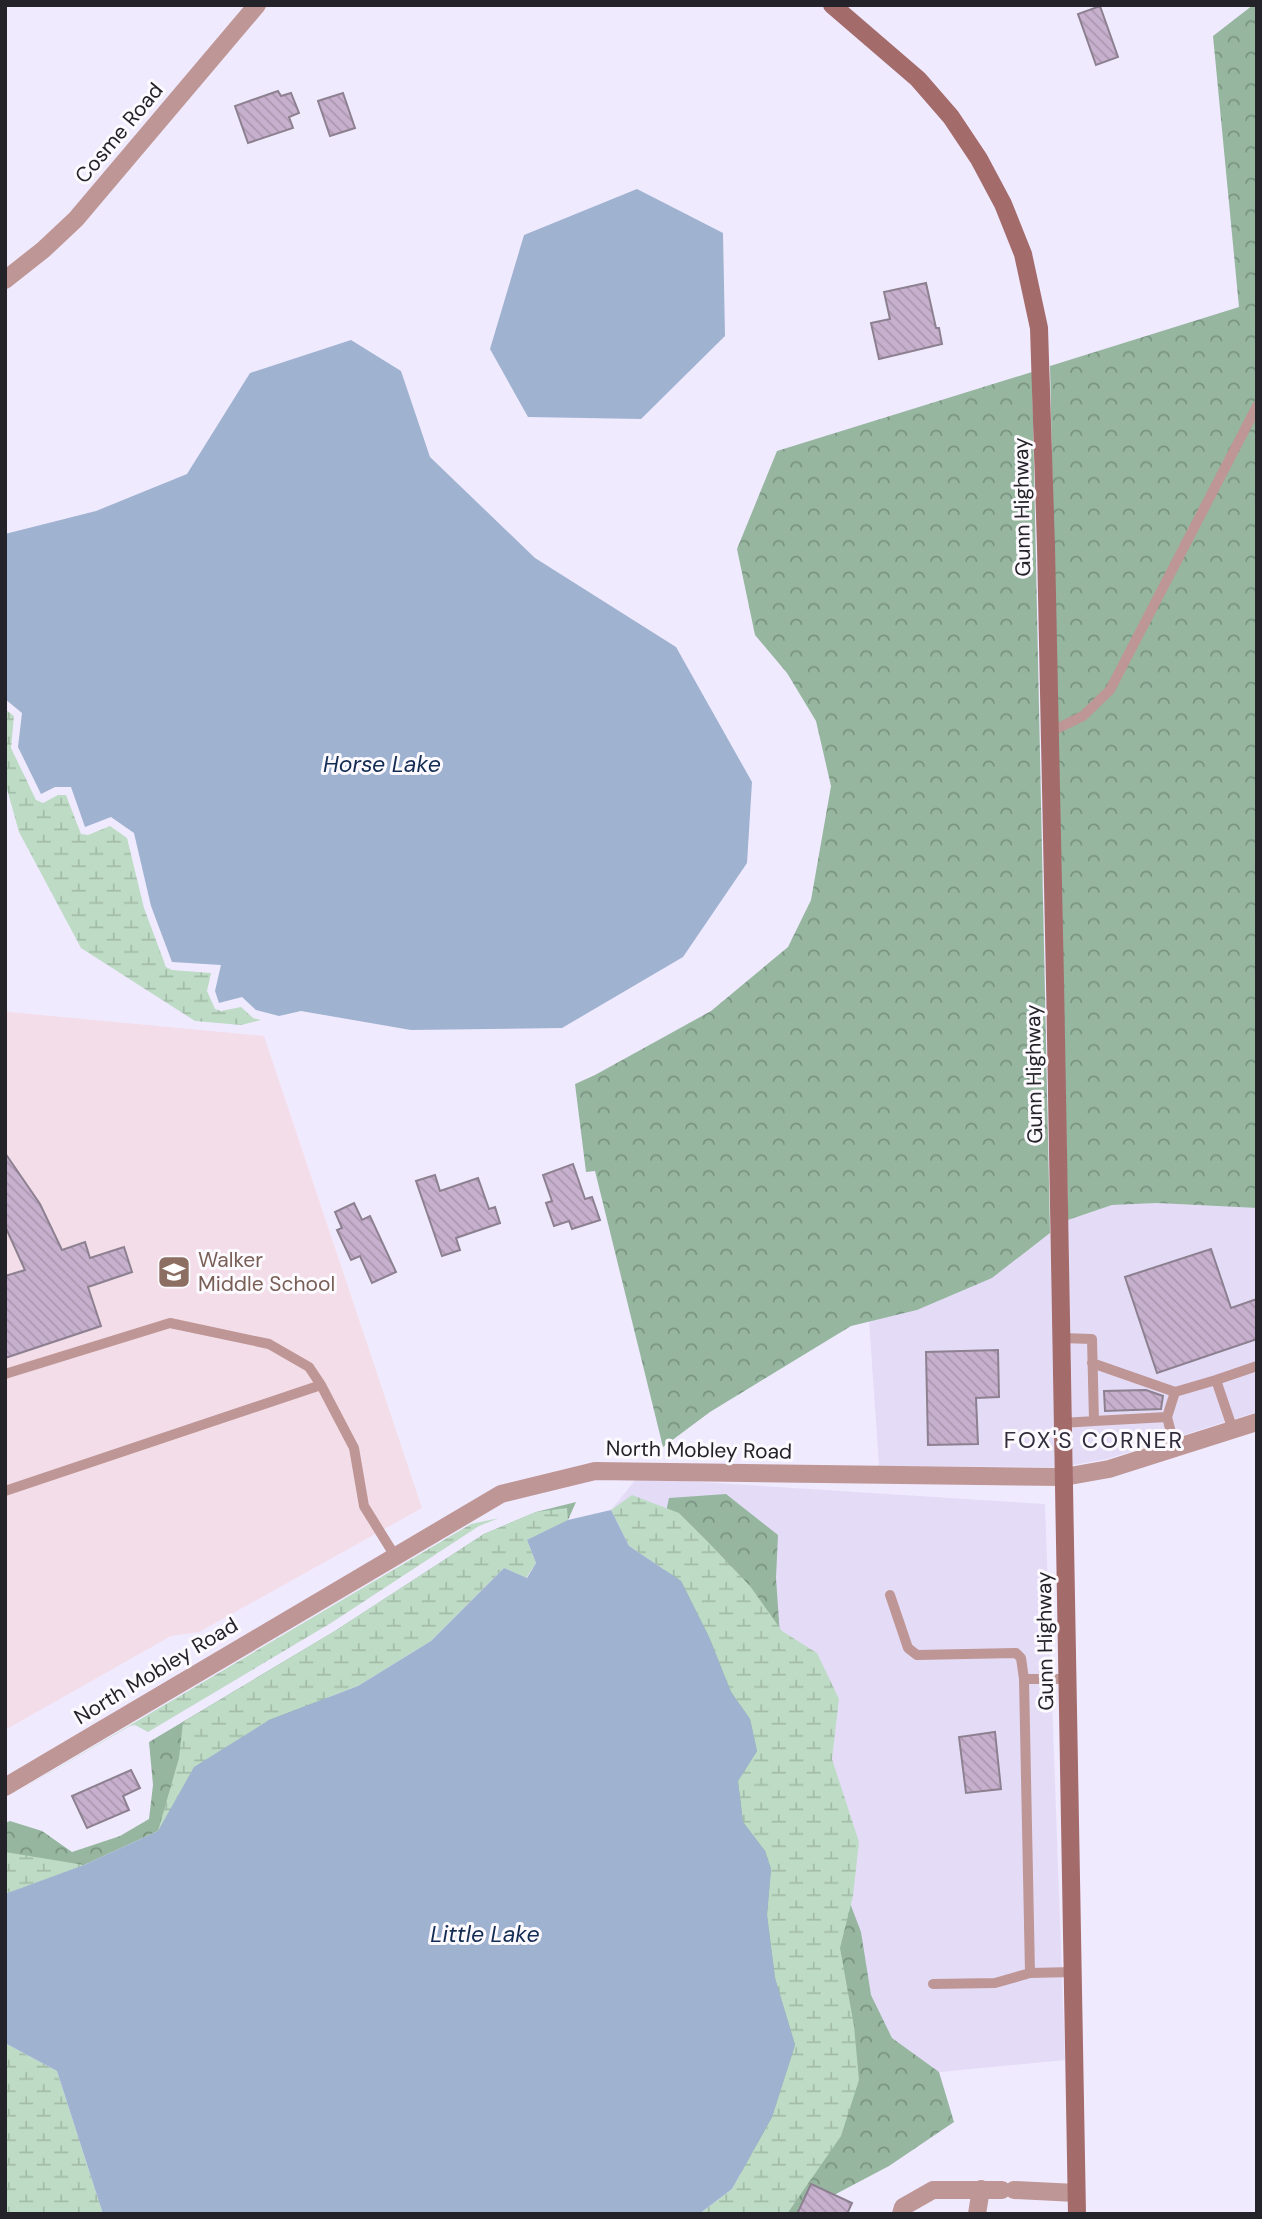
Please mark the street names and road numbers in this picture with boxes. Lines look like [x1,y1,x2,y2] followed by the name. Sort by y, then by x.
[69,77,169,189] street label: Cosme Road
[1007,437,1037,577] street label: Gunn Highway
[1019,1004,1049,1144] street label: Gunn Highway
[606,1434,792,1466] street label: North Mobley Road
[1030,1571,1060,1711] street label: Gunn Highway
[69,1611,243,1731] street label: North Mobley Road

